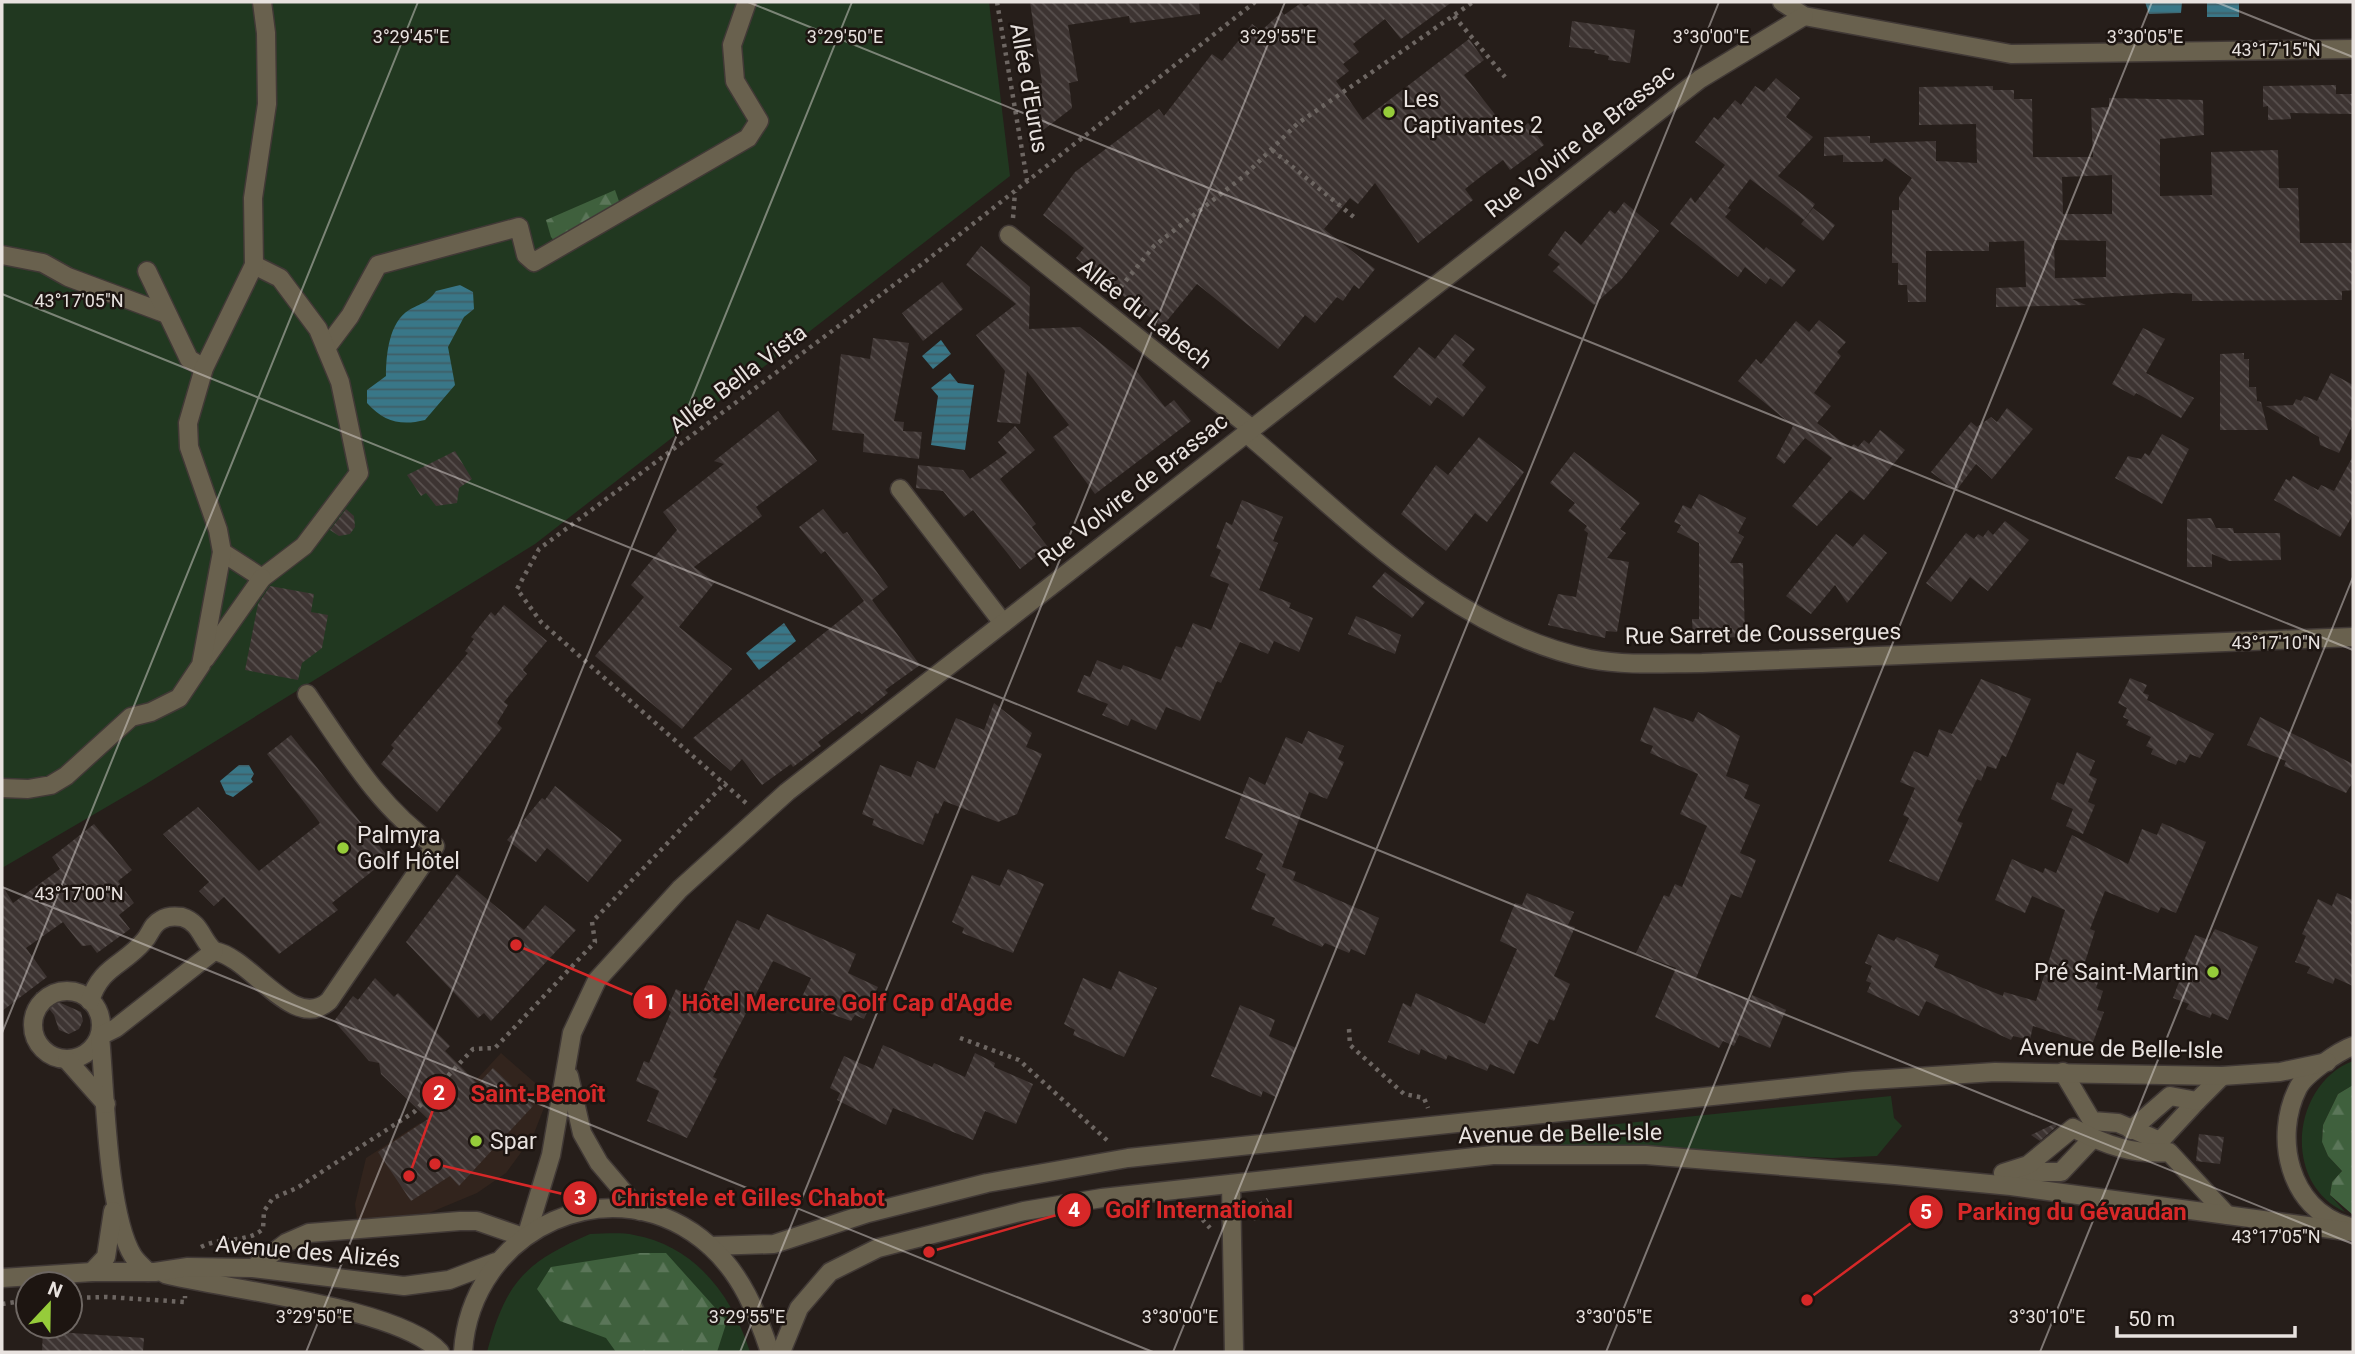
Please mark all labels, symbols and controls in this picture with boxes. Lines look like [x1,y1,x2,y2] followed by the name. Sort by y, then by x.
[1004,21,1054,155] street label: Allée d'Eurus
[373,26,449,47] text: 3°29'45"E
[807,26,883,47] text: 3°29'50"E
[1240,26,1316,47] text: 3°29'55"E
[1673,26,1749,47] text: 3°30'00"E
[2107,26,2183,47] text: 3°30'05"E
[2231,39,2321,60] text: 43°17'15"N
[1480,59,1680,223] street label: Rue Volvire de Brassac
[1403,86,1543,139] place label: Les Captivantes 2
[1381,104,1397,120] marker: Les Captivantes 2
[1073,253,1217,375] street label: Allée du Labech
[34,290,124,311] text: 43°17'05"N
[664,319,812,439] street label: Allée Bella Vista
[1033,408,1233,572] street label: Rue Volvire de Brassac
[1625,618,1901,650] street label: Rue Sarret de Coussergues
[2231,632,2321,653] text: 43°17'10"N
[357,822,460,875] place label: Palmyra Golf Hôtel
[335,840,351,856] marker: Palmyra Golf Hôtel
[34,883,124,904] text: 43°17'00"N
[2034,959,2199,986] place label: Pré Saint-Martin
[2205,964,2221,980] marker: Pré Saint-Martin
[632,980,1026,1025] callout: Hôtel Mercure Golf Cap d'Agde
[682,989,1013,1017] text: Hôtel Mercure Golf Cap d'Agde
[644,990,656,1014] text: 1
[2019,1034,2223,1064] street label: Avenue de Belle-Isle
[422,1071,620,1116] callout: Saint-Benoît
[471,1080,605,1108] text: Saint-Benoît
[433,1081,445,1105] text: 2
[1458,1119,1662,1149] street label: Avenue de Belle-Isle
[490,1128,537,1155] place label: Spar
[468,1133,484,1149] marker: Spar
[563,1176,899,1221] callout: Christele et Gilles Chabot
[611,1184,885,1212] text: Christele et Gilles Chabot
[574,1186,586,1210] text: 3
[1056,1187,1307,1232] callout: Golf International
[1908,1189,2200,1234] callout: Parking du Gévaudan
[1105,1196,1293,1224] text: Golf International
[1068,1198,1080,1222] text: 4
[1957,1198,2187,1226] text: Parking du Gévaudan
[1920,1200,1932,1224] text: 5
[2231,1226,2321,1247] text: 43°17'05"N
[215,1230,401,1274] street label: Avenue des Alizés
[14,1270,84,1340] north arrow
[45,1277,66,1303] text: N
[2117,1294,2296,1338] scale bar
[276,1306,352,1327] text: 3°29'50"E
[709,1306,785,1327] text: 3°29'55"E
[1142,1306,1218,1327] text: 3°30'00"E
[1576,1306,1652,1327] text: 3°30'05"E
[2009,1306,2085,1327] text: 3°30'10"E
[2128,1307,2175,1331] text: 50 m

